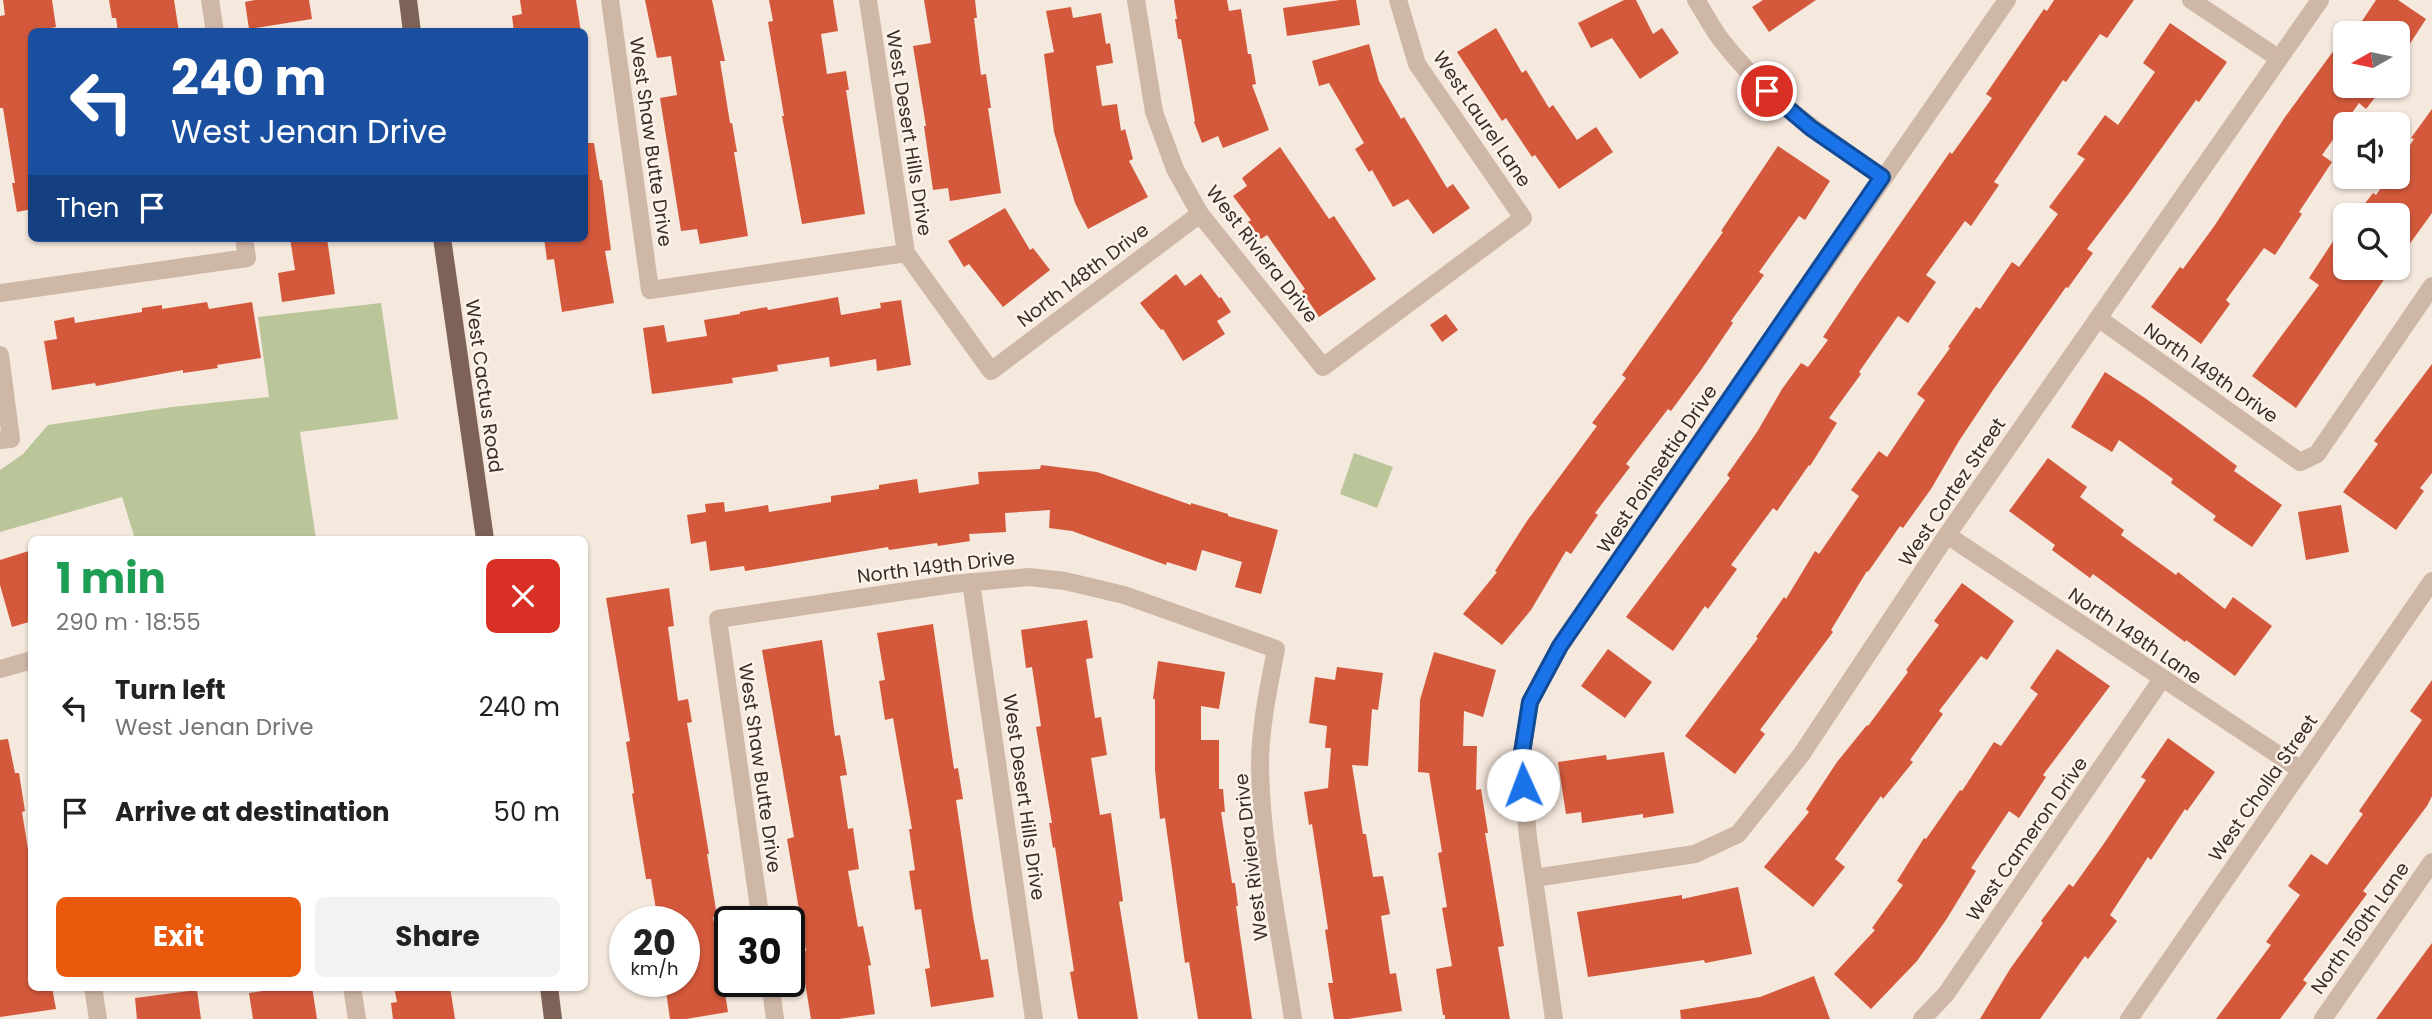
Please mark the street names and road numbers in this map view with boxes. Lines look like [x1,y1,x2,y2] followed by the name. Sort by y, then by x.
[879,28,939,238] street label: West Desert Hills Drive
[623,36,679,248] street label: West Shaw Butte Drive
[1426,46,1538,192] street label: West Laurel Lane
[1200,179,1324,329] street label: West Riviera Drive
[1012,217,1154,333] street label: North 148th Drive
[458,298,510,474] street label: West Cactus Road
[2138,316,2284,430] street label: North 149th Drive
[1590,379,1724,559] street label: West Poinsettia Drive
[1892,412,2012,572] street label: West Cortez Street
[856,544,1016,590] street label: North 149th Drive
[2063,581,2207,691] street label: North 149th Lane
[732,662,788,874] street label: West Shaw Butte Drive
[996,692,1052,902] street label: West Desert Hills Drive
[2202,709,2324,867] street label: West Cholla Street
[1960,751,2094,927] street label: West Cameron Drive
[1227,772,1275,942] street label: West Riviera Drive
[2304,856,2416,1000] street label: North 150th Lane

